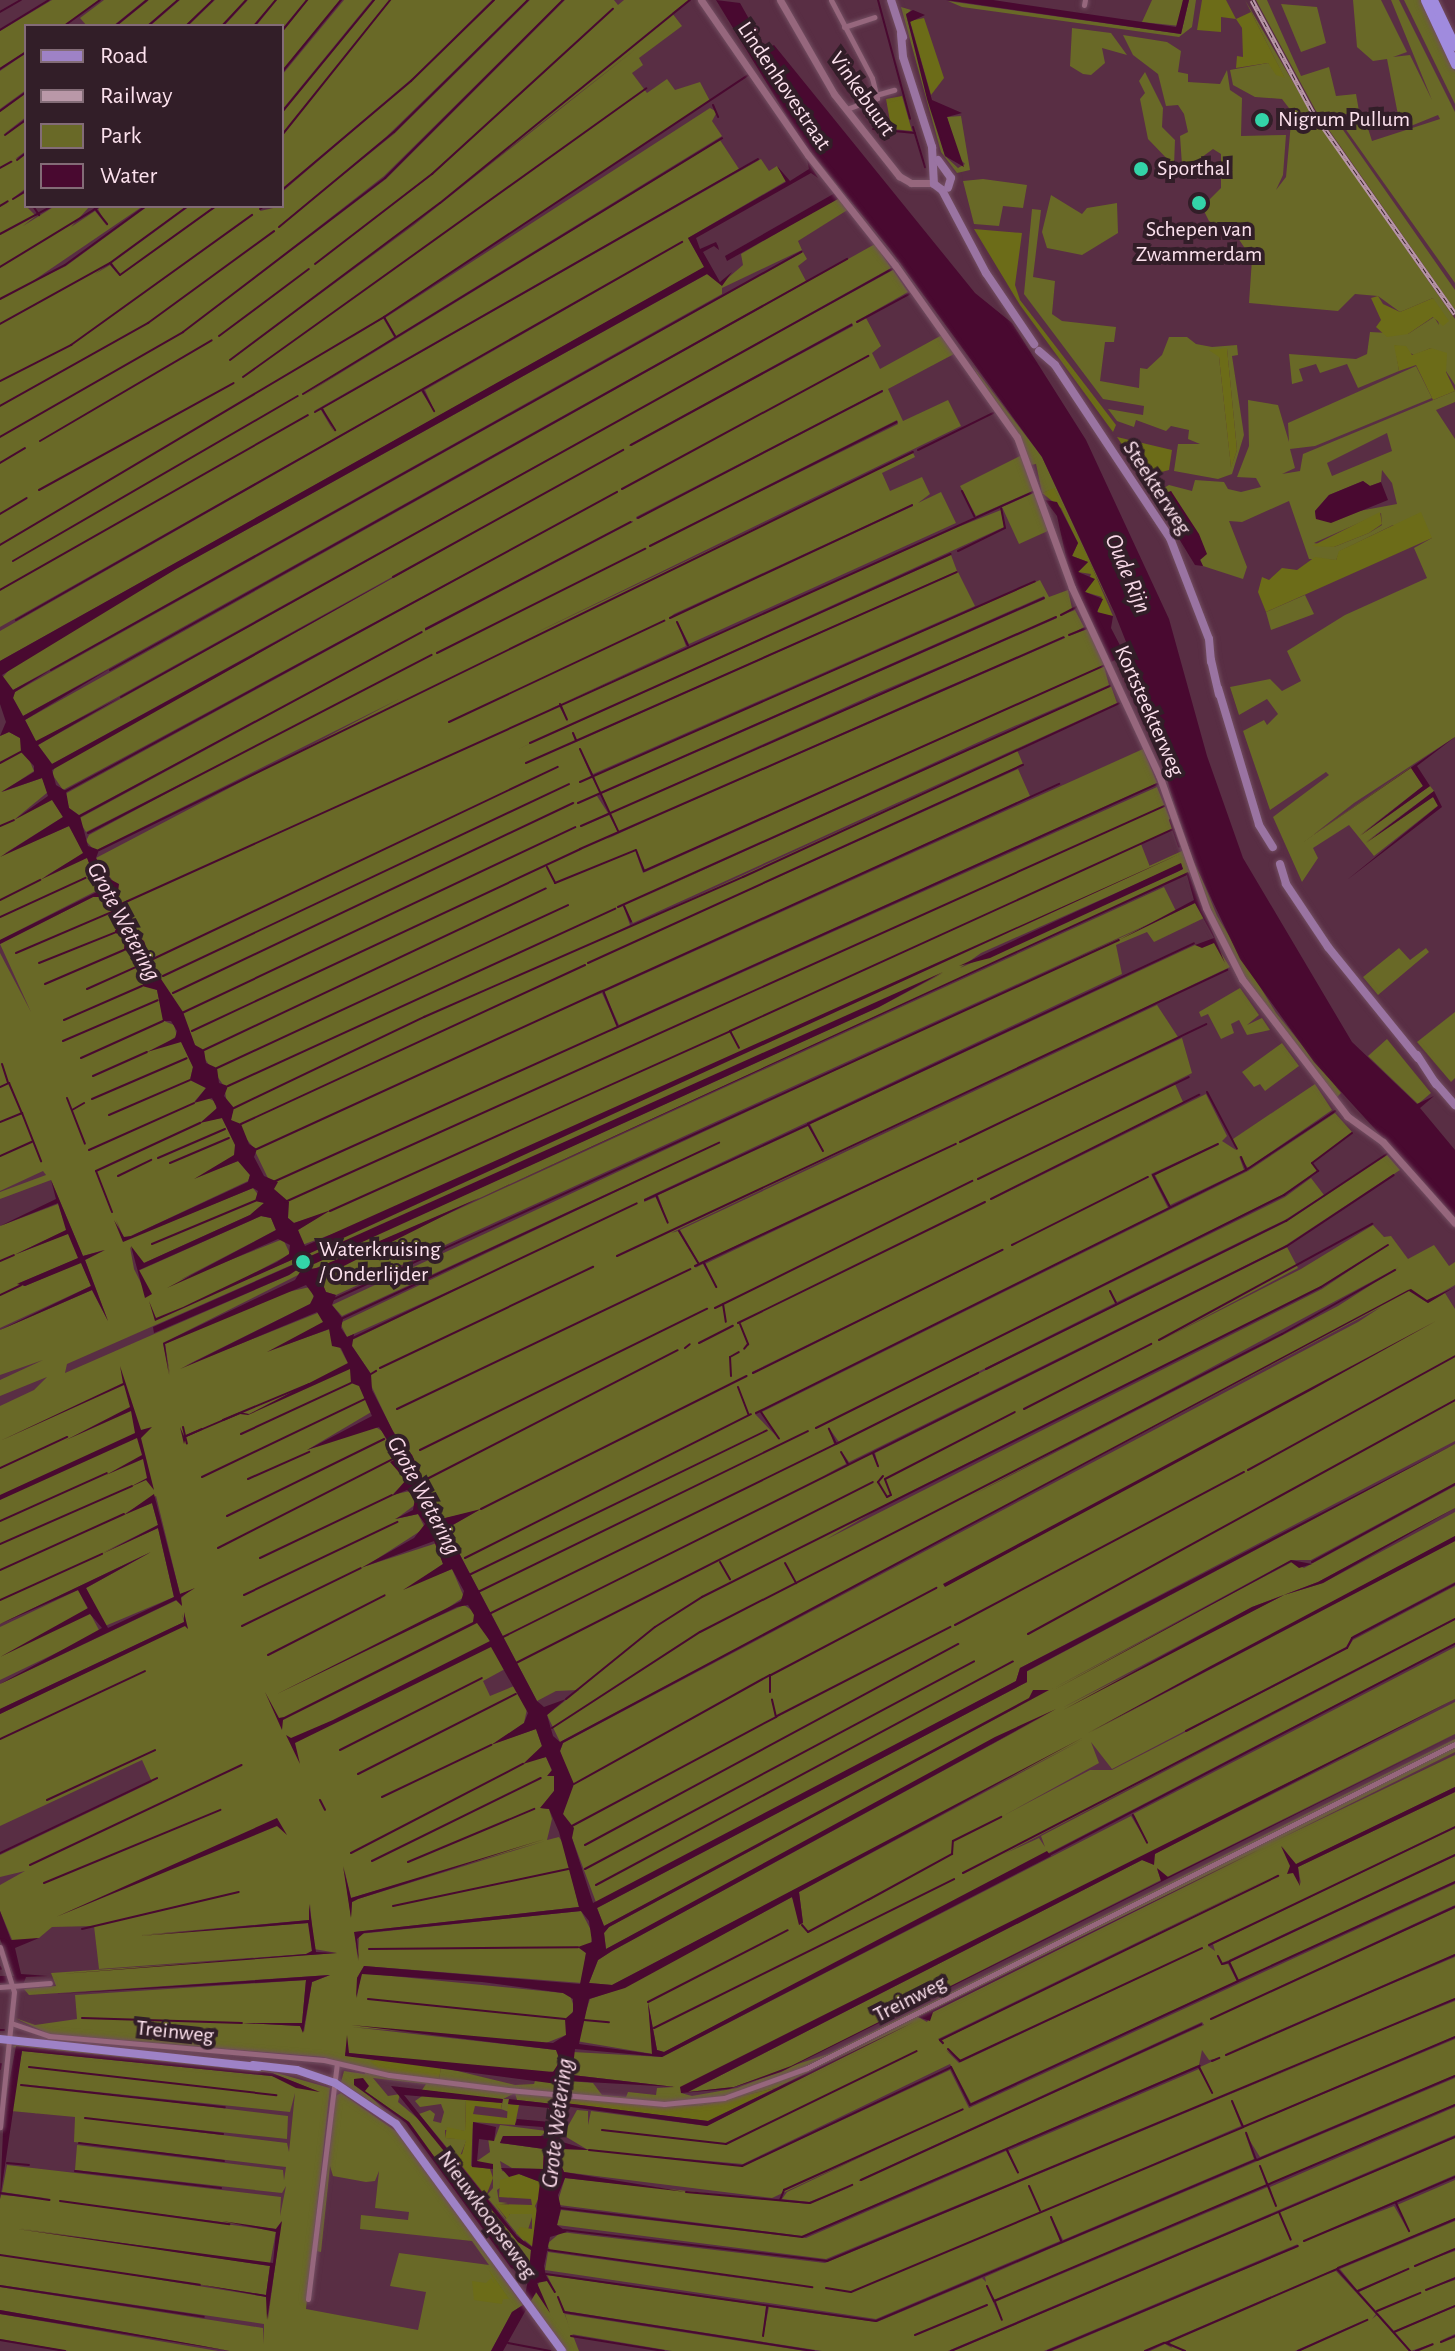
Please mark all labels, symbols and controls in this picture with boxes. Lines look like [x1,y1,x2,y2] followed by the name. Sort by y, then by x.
[731,17,837,155] street label: Lindenhovestraat
[24,24,284,208] legend
[100,44,148,68] text: Road
[823,47,901,141] street label: Vinkebuurt
[100,84,172,108] text: Railway
[1278,107,1410,133] place label: Nigrum Pullum
[1253,111,1271,129] marker: Nigrum Pullum
[100,124,141,148] text: Park
[1157,156,1230,182] place label: Sporthal
[1132,160,1150,178] marker: Sporthal
[100,164,157,188] text: Water
[1190,194,1208,212] marker: Schepen van Zwammerdam
[1136,216,1262,268] place label: Schepen van Zwammerdam
[1117,436,1197,540] street label: Steekterweg
[1097,530,1157,618] water label: Oude Rijn
[1108,641,1190,781] street label: Kortsteekterweg
[80,857,166,987] water label: Grote Wetering
[319,1236,441,1288] place label: Waterkruising / Onderlijder
[294,1253,312,1271] marker: Waterkruising / Onderlijder
[380,1431,466,1561] water label: Grote Wetering
[869,1970,951,2028] street label: Treinweg
[135,2015,215,2049] street label: Treinweg
[536,2056,580,2190] water label: Grote Wetering
[432,2146,542,2284] street label: Nieuwkoopseweg

